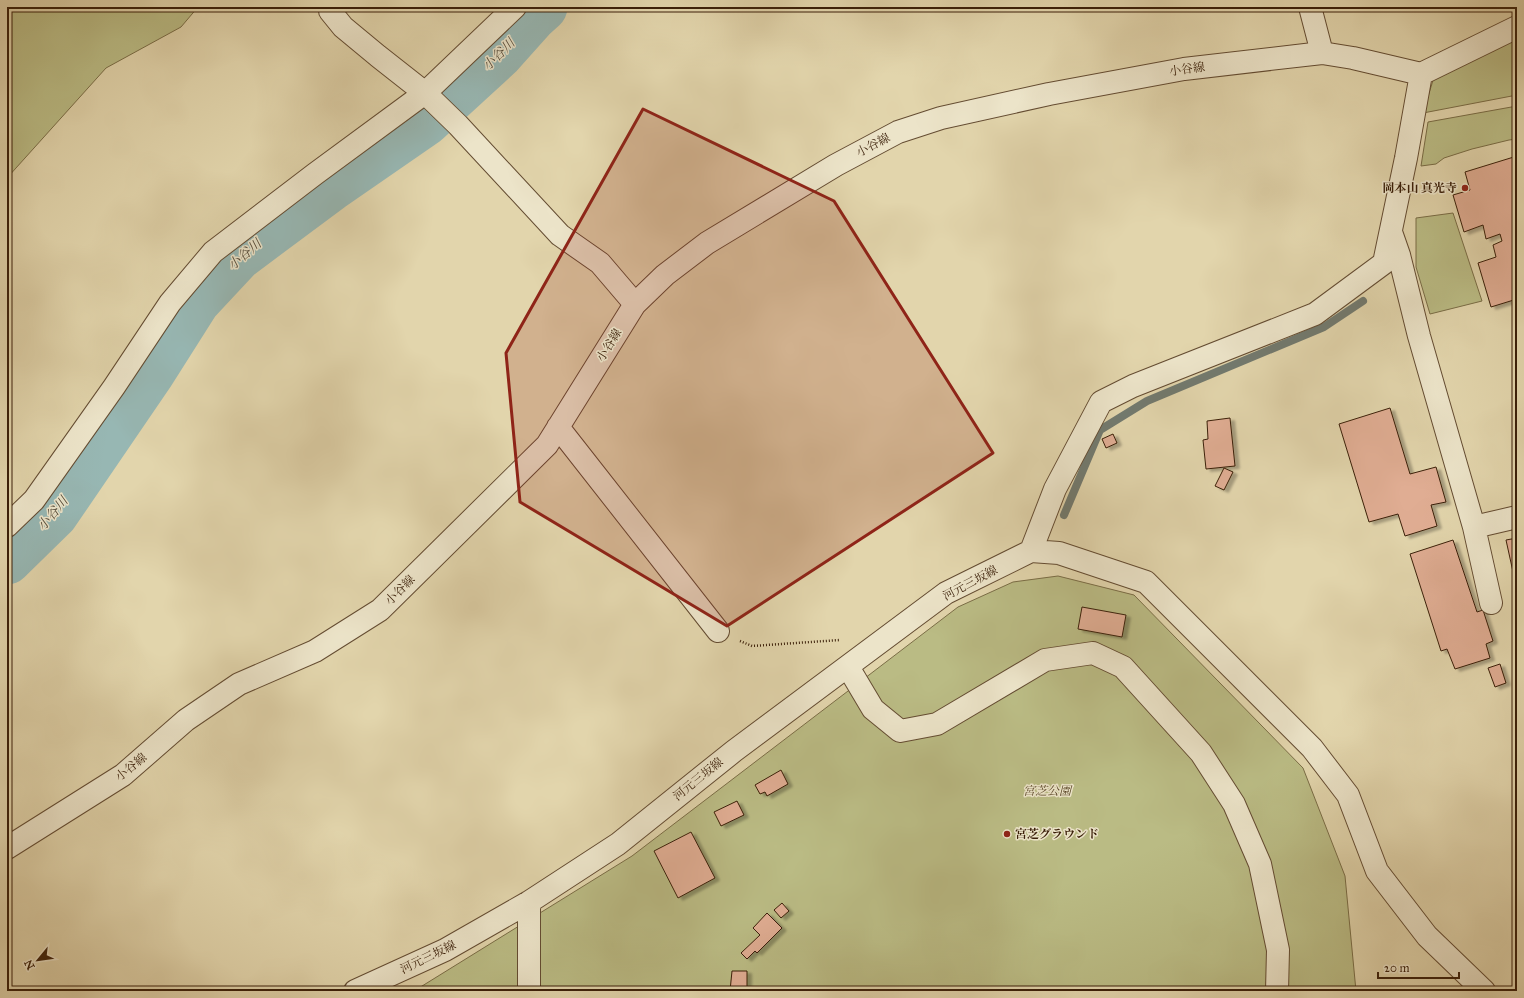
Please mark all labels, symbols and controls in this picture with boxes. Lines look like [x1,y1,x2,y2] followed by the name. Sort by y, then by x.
[479,34,520,74] water label: 小谷川
[1168,60,1206,78] street label: 小谷線
[854,130,892,160] street label: 小谷線
[1382,181,1457,195] place label: 岡本山 真光寺
[1460,183,1470,193] marker: 岡本山 真光寺
[225,235,266,274] water label: 小谷川
[594,326,624,364] street label: 小谷線
[34,492,73,534] water label: 小谷川
[940,563,1000,603] street label: 河元三坂線
[382,572,418,608] street label: 小谷線
[113,750,149,784] street label: 小谷線
[670,755,726,803] street label: 河元三坂線
[1023,784,1073,798] park label: 宮芝公園
[1015,827,1099,841] place label: 宮芝グラウンド
[1002,829,1012,839] marker: 宮芝グラウンド
[398,938,458,976] street label: 河元三坂線
[18,940,58,980] north arrow
[1378,954,1459,980] scale bar
[21,957,38,972] text: N
[1384,961,1410,975] text: 20 m

